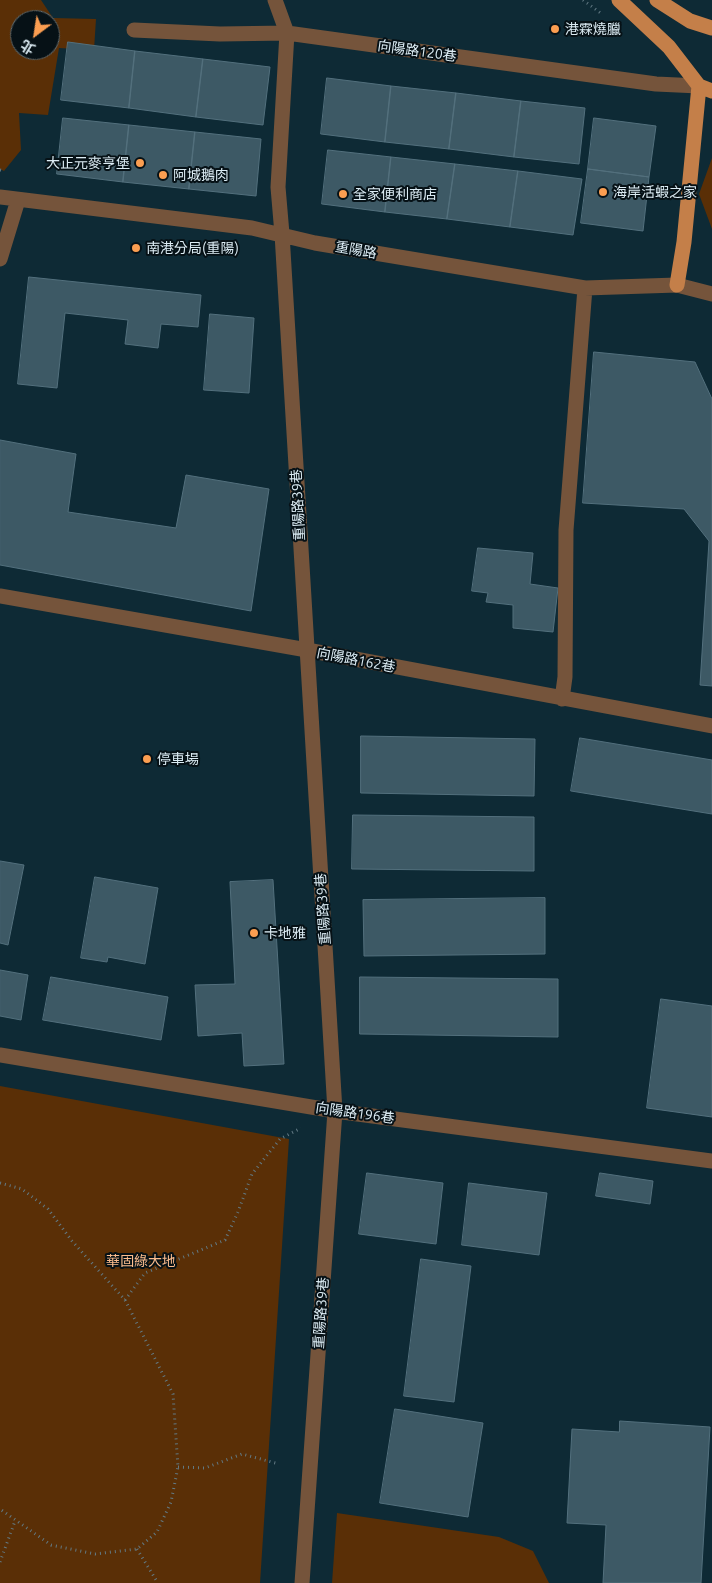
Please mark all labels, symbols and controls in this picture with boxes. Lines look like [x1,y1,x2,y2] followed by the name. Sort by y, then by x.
[10,10,60,60] north arrow
[565,21,621,37] place label: 港霖燒臘
[549,23,561,35] marker: 港霖燒臘
[18,37,38,57] text: 北
[376,37,458,65] street label: 向陽路120巷
[46,155,130,171] place label: 大正元麥亨堡
[134,157,146,169] marker: 大正元麥亨堡
[173,167,229,183] place label: 阿城鵝肉
[157,169,169,181] marker: 阿城鵝肉
[613,184,697,200] place label: 海岸活蝦之家
[353,186,437,202] place label: 全家便利商店
[597,186,609,198] marker: 海岸活蝦之家
[337,188,349,200] marker: 全家便利商店
[334,238,378,262] street label: 重陽路
[146,240,239,256] place label: 南港分局(重陽)
[130,242,142,254] marker: 南港分局(重陽)
[288,469,308,541] street label: 重陽路39巷
[315,644,397,676] street label: 向陽路162巷
[157,751,199,767] place label: 停車場
[141,753,153,765] marker: 停車場
[312,873,334,945] street label: 重陽路39巷
[264,925,306,941] place label: 卡地雅
[248,927,260,939] marker: 卡地雅
[314,1099,396,1127] street label: 向陽路196巷
[106,1253,176,1269] park label: 華固綠大地
[310,1277,332,1349] street label: 重陽路39巷

